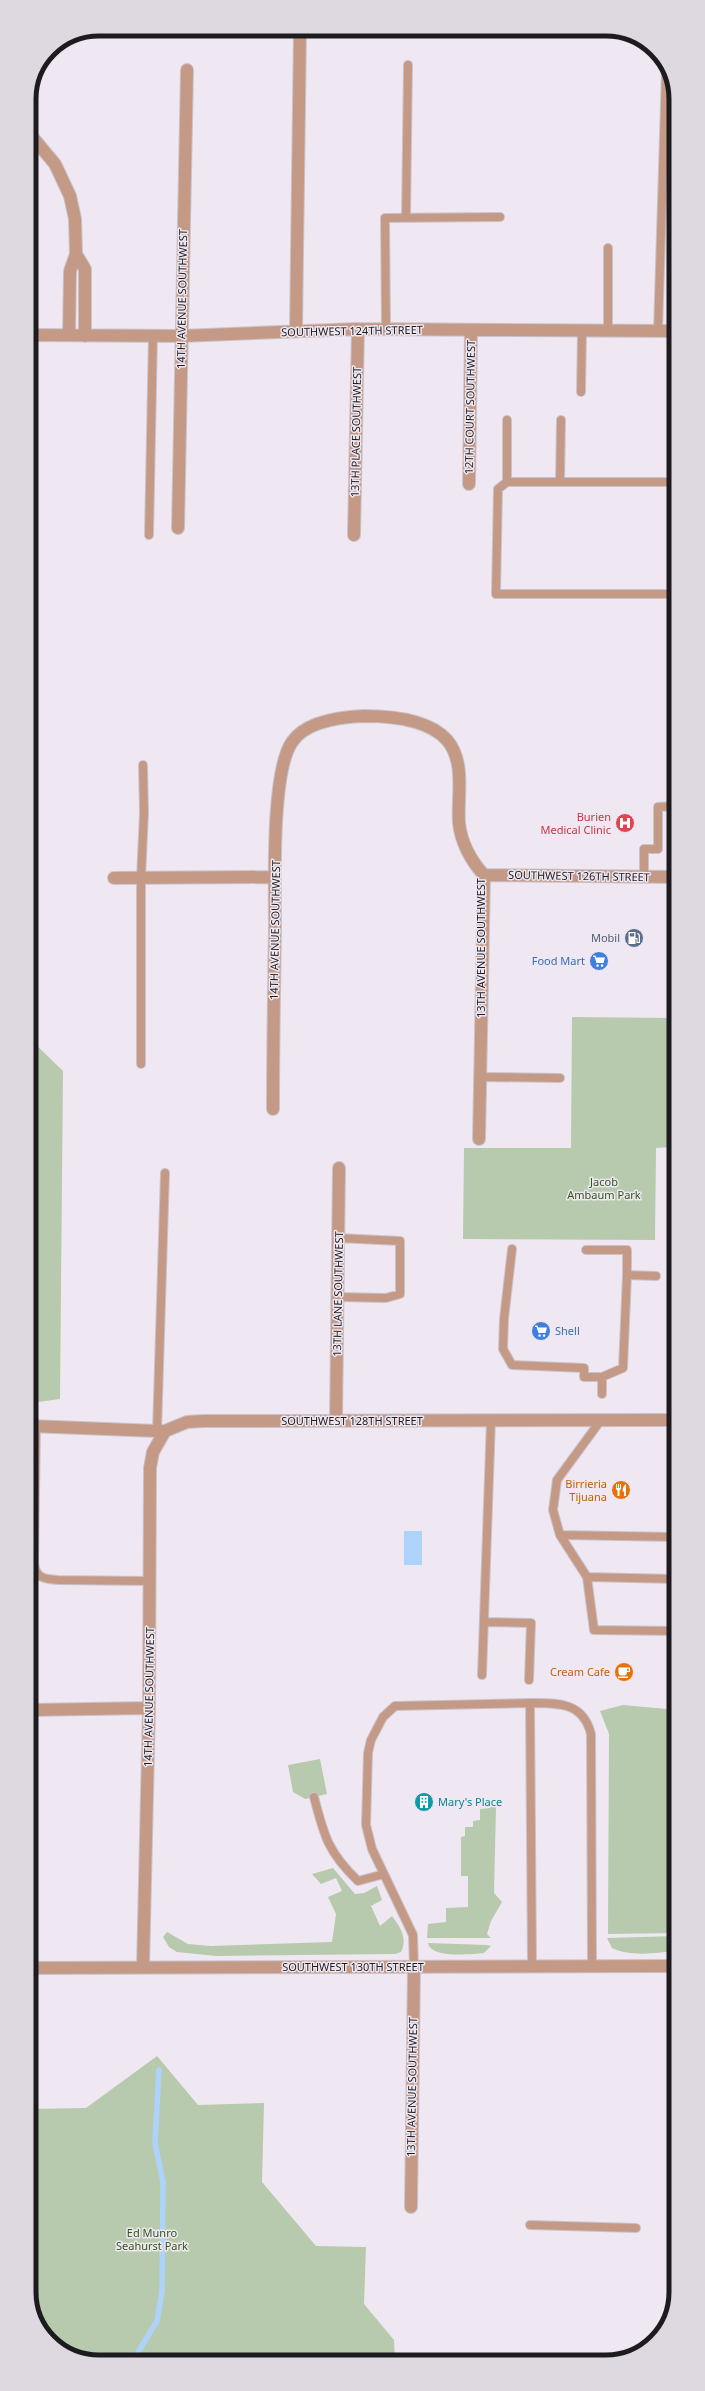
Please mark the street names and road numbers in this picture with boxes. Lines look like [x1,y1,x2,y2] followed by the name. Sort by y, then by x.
[173,229,190,369] street label: 14TH AVENUE SOUTHWEST
[281,322,423,339] street label: SOUTHWEST 124TH STREET
[461,340,478,474] street label: 12TH COURT SOUTHWEST
[347,367,364,497] street label: 13TH PLACE SOUTHWEST
[266,860,283,1000] street label: 14TH AVENUE SOUTHWEST
[508,867,650,884] street label: SOUTHWEST 126TH STREET
[473,878,488,1018] street label: 13TH AVENUE SOUTHWEST
[329,1231,346,1357] street label: 13TH LANE SOUTHWEST
[281,1413,423,1428] street label: SOUTHWEST 128TH STREET
[140,1627,157,1767] street label: 14TH AVENUE SOUTHWEST
[282,1959,424,1974] street label: SOUTHWEST 130TH STREET
[403,2017,420,2157] street label: 13TH AVENUE SOUTHWEST

